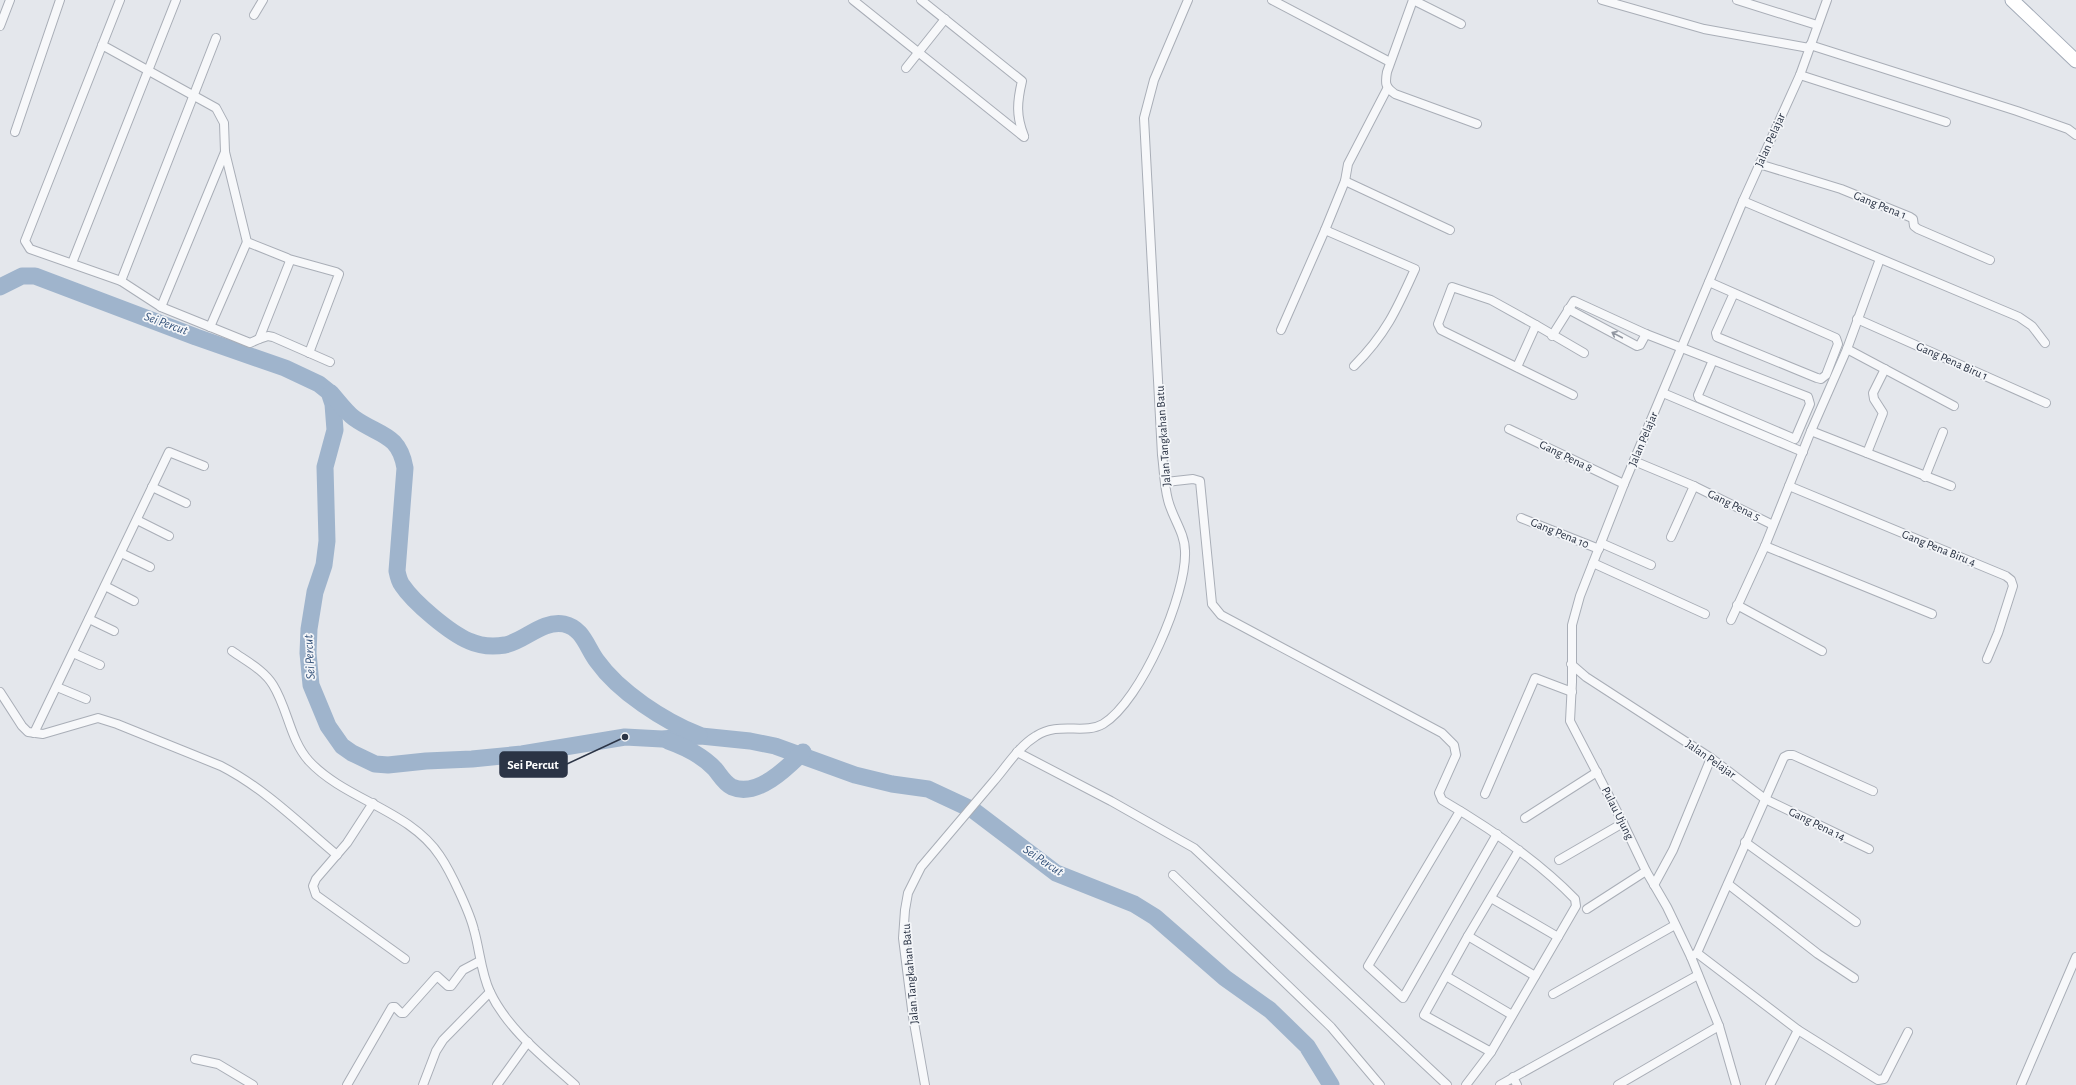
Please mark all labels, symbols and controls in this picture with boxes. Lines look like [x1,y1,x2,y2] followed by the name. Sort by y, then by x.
[1753,111,1788,169] street label: Jalan Pelajar
[1852,189,1908,221] street label: Gang Pena 1
[143,310,190,338] water label: Sei Percut
[1611,330,1623,338] one-way arrow
[1914,340,1990,382] street label: Gang Pena Biru 1
[1154,385,1172,487] street label: Jalan Tangkahan Batu
[1626,410,1661,468] street label: Jalan Pelajar
[1538,438,1595,474] street label: Gang Pena 8
[1706,487,1762,523] street label: Gang Pena 5
[1529,516,1591,550] street label: Gang Pena 10
[1900,528,1978,568] street label: Gang Pena Biru 4
[302,633,318,680] water label: Sei Percut
[1683,737,1738,781] street label: Jalan Pelajar
[500,752,567,777] callout: Sei Percut
[507,759,559,772] text: Sei Percut
[1599,785,1636,842] street label: Pulau Ujung
[1787,805,1847,843] street label: Gang Pena 14
[1021,843,1066,879] water label: Sei Percut
[900,923,920,1025] street label: Jalan Tangkahan Batu

